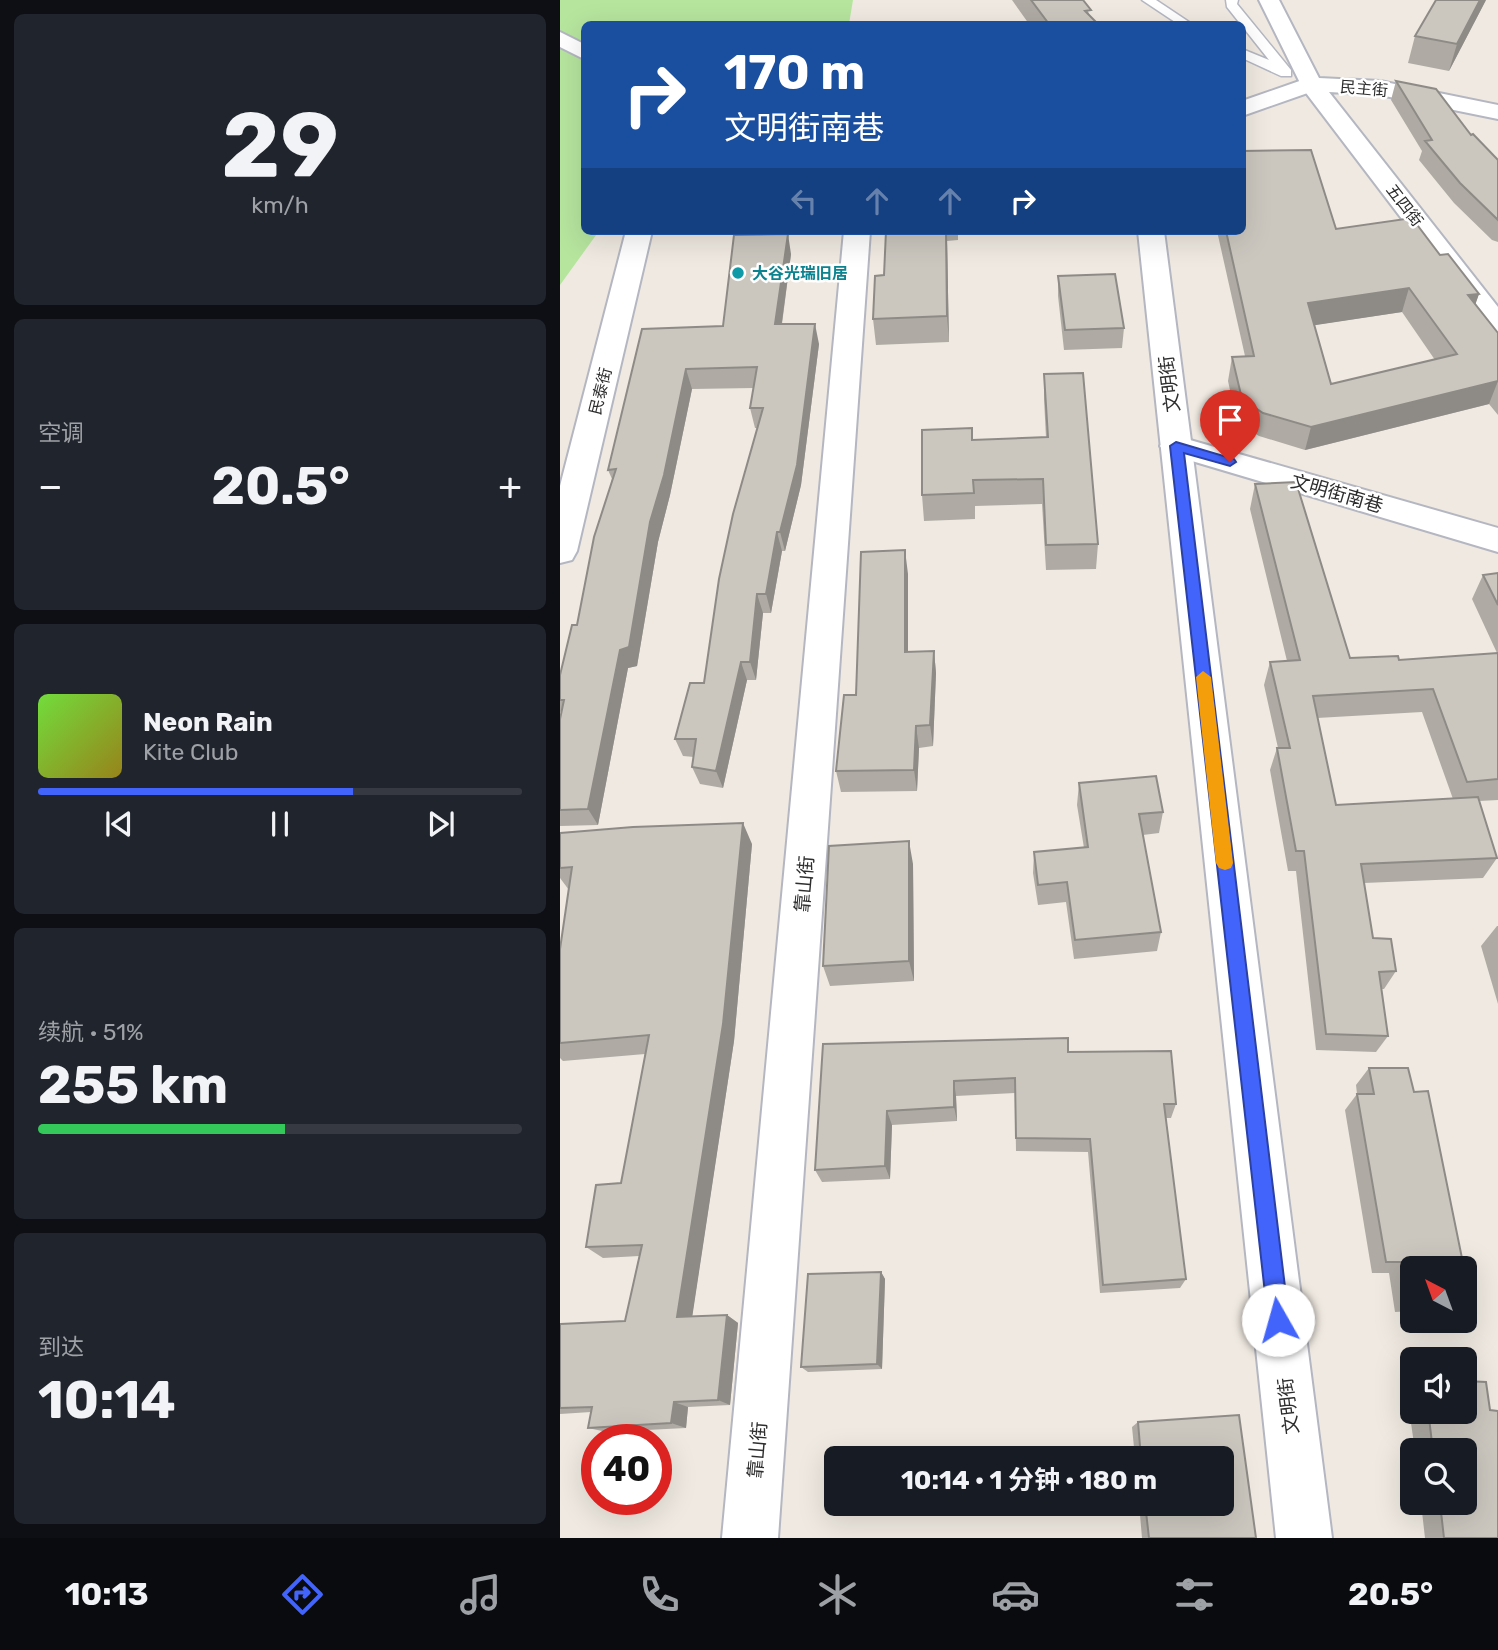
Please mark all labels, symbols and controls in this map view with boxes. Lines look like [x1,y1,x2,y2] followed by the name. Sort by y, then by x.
[724,43,865,101] text: 170 m
[609,49,700,140] icon: right
[1339,77,1389,100] street label: 民主街
[221,91,339,199] text: 29
[724,109,884,147] text: 文明街南巷
[1382,181,1427,230] street label: 五四街
[785,182,823,220] icon: left
[858,182,896,220] icon: ahead
[931,182,969,220] icon: ahead
[1004,182,1042,220] icon: right
[251,191,309,219] text: km/h
[752,264,848,283] place label: 大谷光瑞旧居
[730,265,746,281] marker: 大谷光瑞旧居
[1155,354,1184,414] street label: 文明街
[585,366,616,417] street label: 民泰街
[1200,390,1260,462] pin
[1211,401,1249,439] icon: arrive
[38,419,84,447] text: 空调
[211,455,350,517] text: 20.5°
[38,463,63,509] text: −
[498,463,522,509] text: +
[1288,469,1386,518] street label: 文明街南巷
[143,707,273,738] text: Neon Rain
[143,738,238,766] text: Kite Club
[100,805,138,843] icon: previous
[261,805,299,843] icon: pause
[422,805,460,843] icon: next
[791,855,818,913] street label: 靠山街
[38,1018,144,1046] text: 续航 · 51%
[38,1054,228,1116] text: 255 km
[1400,1256,1477,1334] north arrow
[1400,1256,1477,1515] map controls
[1241,1283,1315,1357] position arrow
[38,1333,84,1361] text: 到达
[1400,1347,1477,1424] button: sound
[38,1369,176,1431] text: 10:14
[1274,1376,1303,1436] street label: 文明街
[744,1421,771,1479] street label: 靠山街
[581,1424,672,1515] speed limit sign: 40
[1400,1438,1477,1515] button: search
[901,1465,1157,1496] text: 10:14 · 1 分钟 · 180 m
[278,1570,327,1619] icon: directions
[456,1570,505,1619] icon: music
[635,1570,684,1619] icon: phone
[813,1570,862,1619] icon: climate
[991,1570,1040,1619] icon: car
[1170,1570,1219,1619] icon: filters
[65,1575,149,1613] text: 10:13
[1348,1575,1433,1613] text: 20.5°

